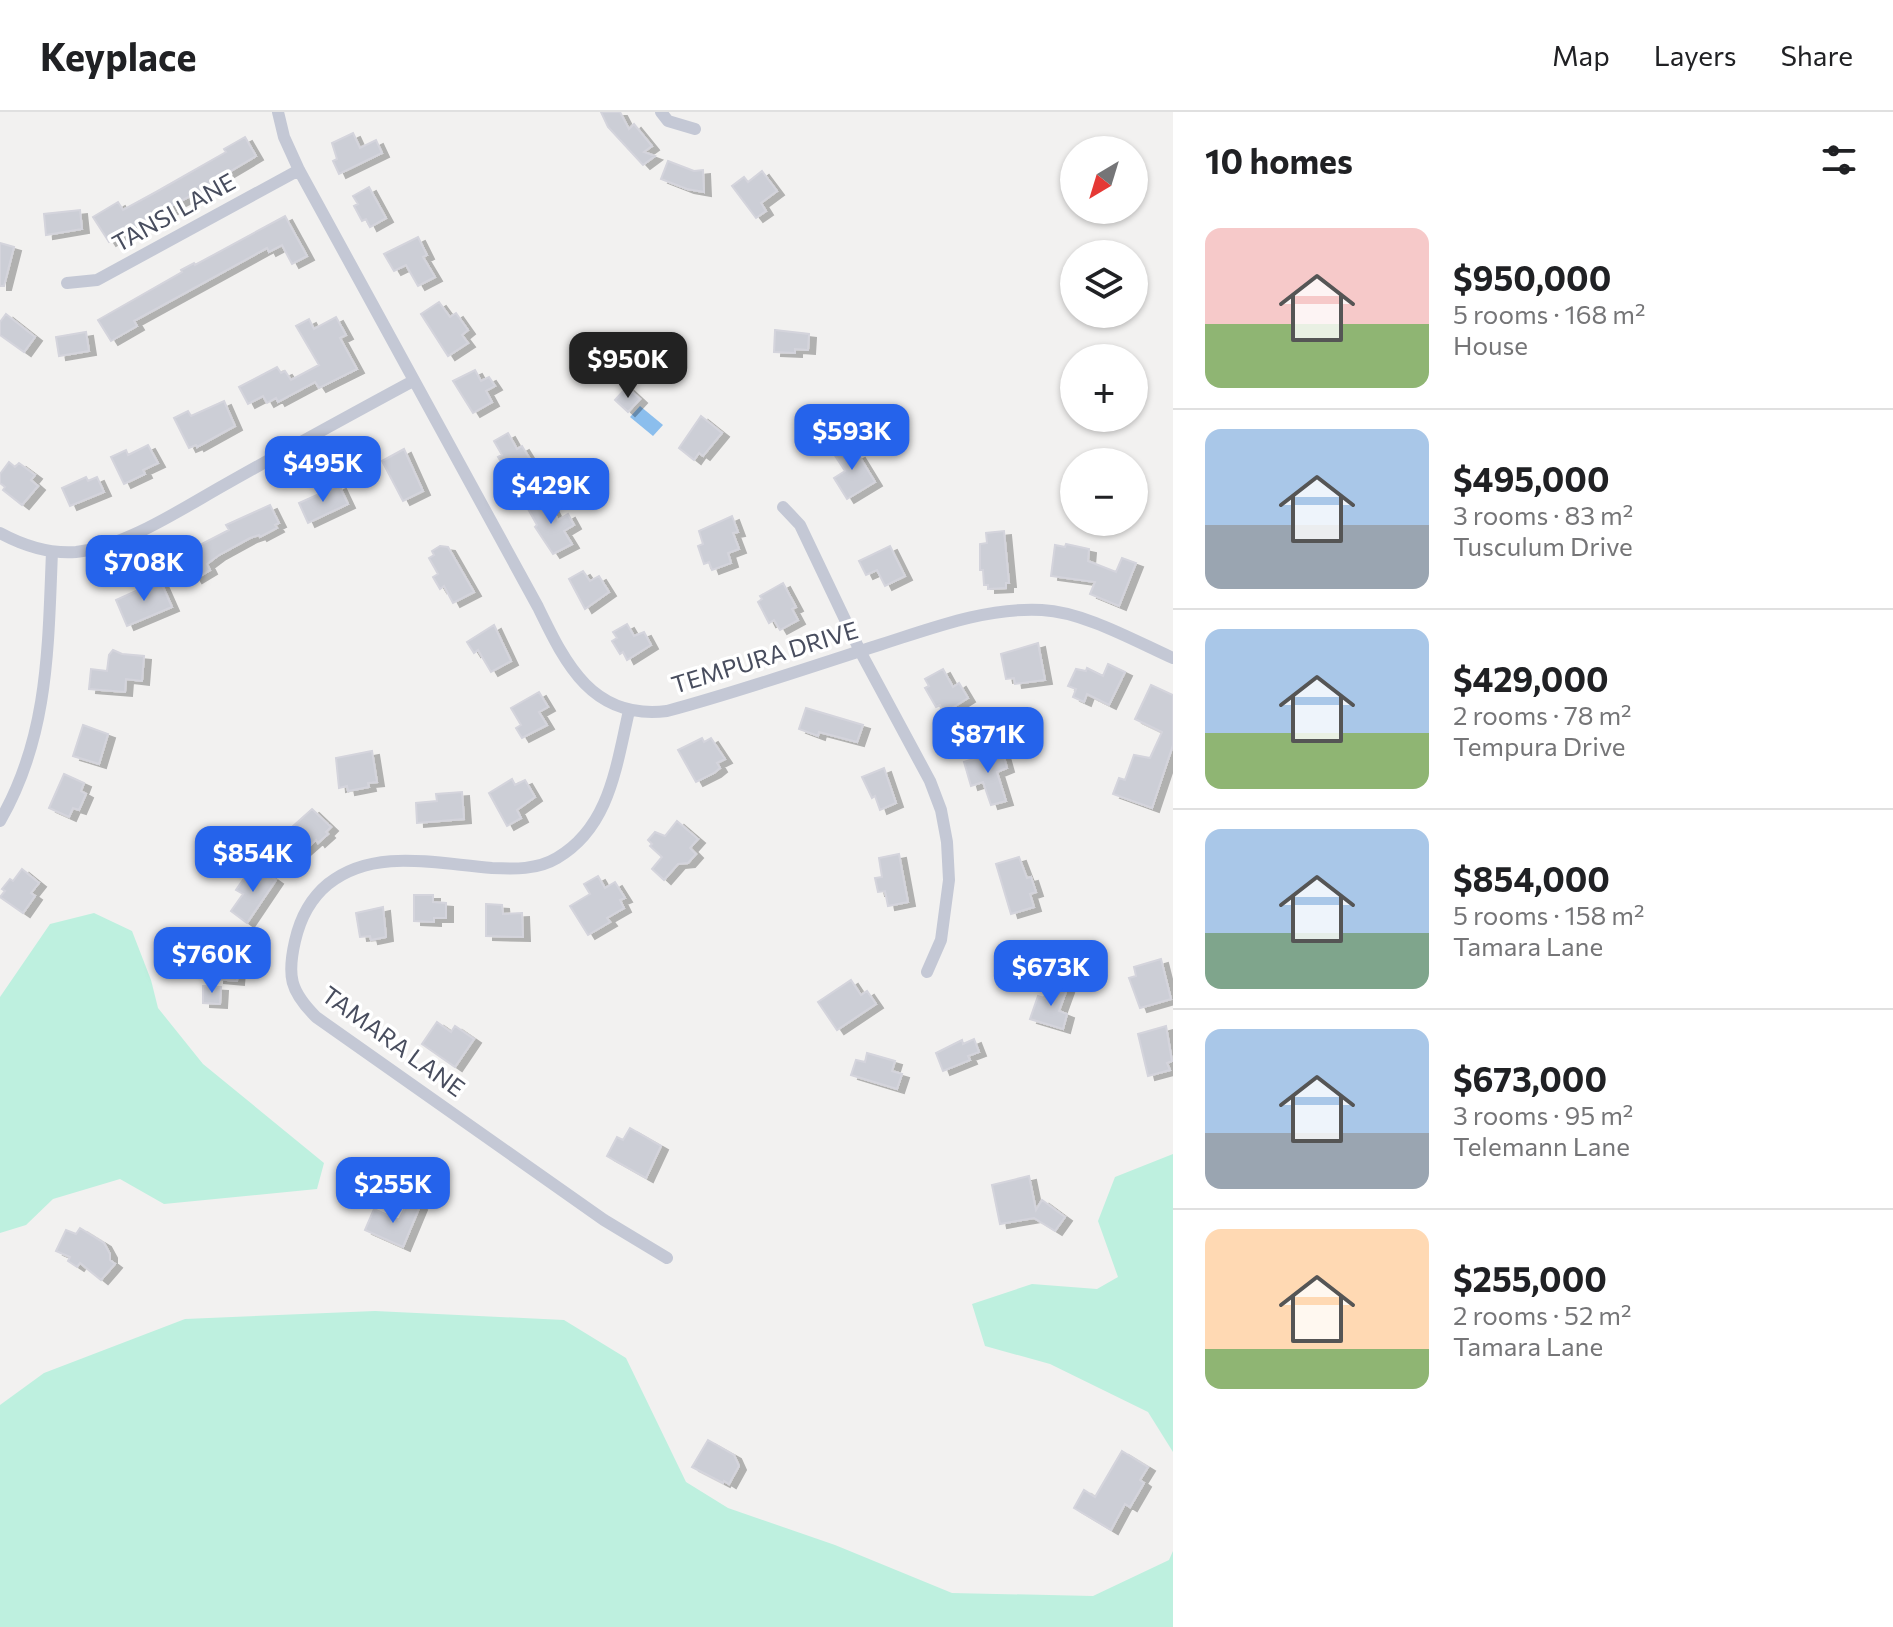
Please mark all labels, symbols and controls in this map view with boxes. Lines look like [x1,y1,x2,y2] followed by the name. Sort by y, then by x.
[40,32,196,79] text: Keyplace
[1552,38,1610,72] text: Map
[1654,38,1736,72] text: Layers
[1780,38,1853,72] text: Share
[1060,136,1148,224] north arrow
[1060,136,1148,536] map controls
[1817,138,1861,182] icon: filters
[1205,139,1353,181] text: 10 homes
[107,166,240,257] street label: TANSI LANE
[1060,240,1148,328] button: layers
[1453,256,1611,298] text: $950,000
[1269,260,1365,356] icon: home
[1453,298,1645,329] text: 5 rooms · 168 m²
[1453,329,1528,360] text: House
[572,332,684,400] pin: $950K
[587,342,669,373] text: $950K
[1060,344,1148,432] button: +
[796,404,908,472] pin: $593K
[812,414,892,445] text: $593K
[267,436,379,504] pin: $495K
[283,446,363,477] text: $495K
[1060,448,1148,536] button: −
[1453,457,1610,499] text: $495,000
[495,458,607,526] pin: $429K
[1269,461,1365,557] icon: home
[511,468,591,499] text: $429K
[1453,499,1633,530] text: 3 rooms · 83 m²
[1453,530,1633,561] text: Tusculum Drive
[88,535,200,603] pin: $708K
[104,545,184,576] text: $708K
[668,614,861,699] street label: TEMPURA DRIVE
[1453,657,1609,699] text: $429,000
[1269,661,1365,757] icon: home
[1453,699,1632,730] text: 2 rooms · 78 m²
[932,707,1044,775] pin: $871K
[951,717,1026,748] text: $871K
[1453,730,1625,761] text: Tempura Drive
[197,826,309,894] pin: $854K
[213,836,293,867] text: $854K
[1453,857,1610,899] text: $854,000
[1269,861,1365,957] icon: home
[1453,899,1644,930] text: 5 rooms · 158 m²
[156,927,268,995] pin: $760K
[1453,930,1603,961] text: Tamara Lane
[172,937,252,968] text: $760K
[995,940,1107,1008] pin: $673K
[1012,950,1090,981] text: $673K
[317,979,471,1102] street label: TAMARA LANE
[1453,1057,1607,1099] text: $673,000
[1269,1061,1365,1157] icon: home
[1453,1099,1633,1130] text: 3 rooms · 95 m²
[1453,1130,1630,1161] text: Telemann Lane
[337,1157,449,1225] pin: $255K
[354,1167,432,1198] text: $255K
[1453,1257,1607,1299] text: $255,000
[1269,1261,1365,1357] icon: home
[1453,1299,1631,1330] text: 2 rooms · 52 m²
[1453,1330,1603,1361] text: Tamara Lane

